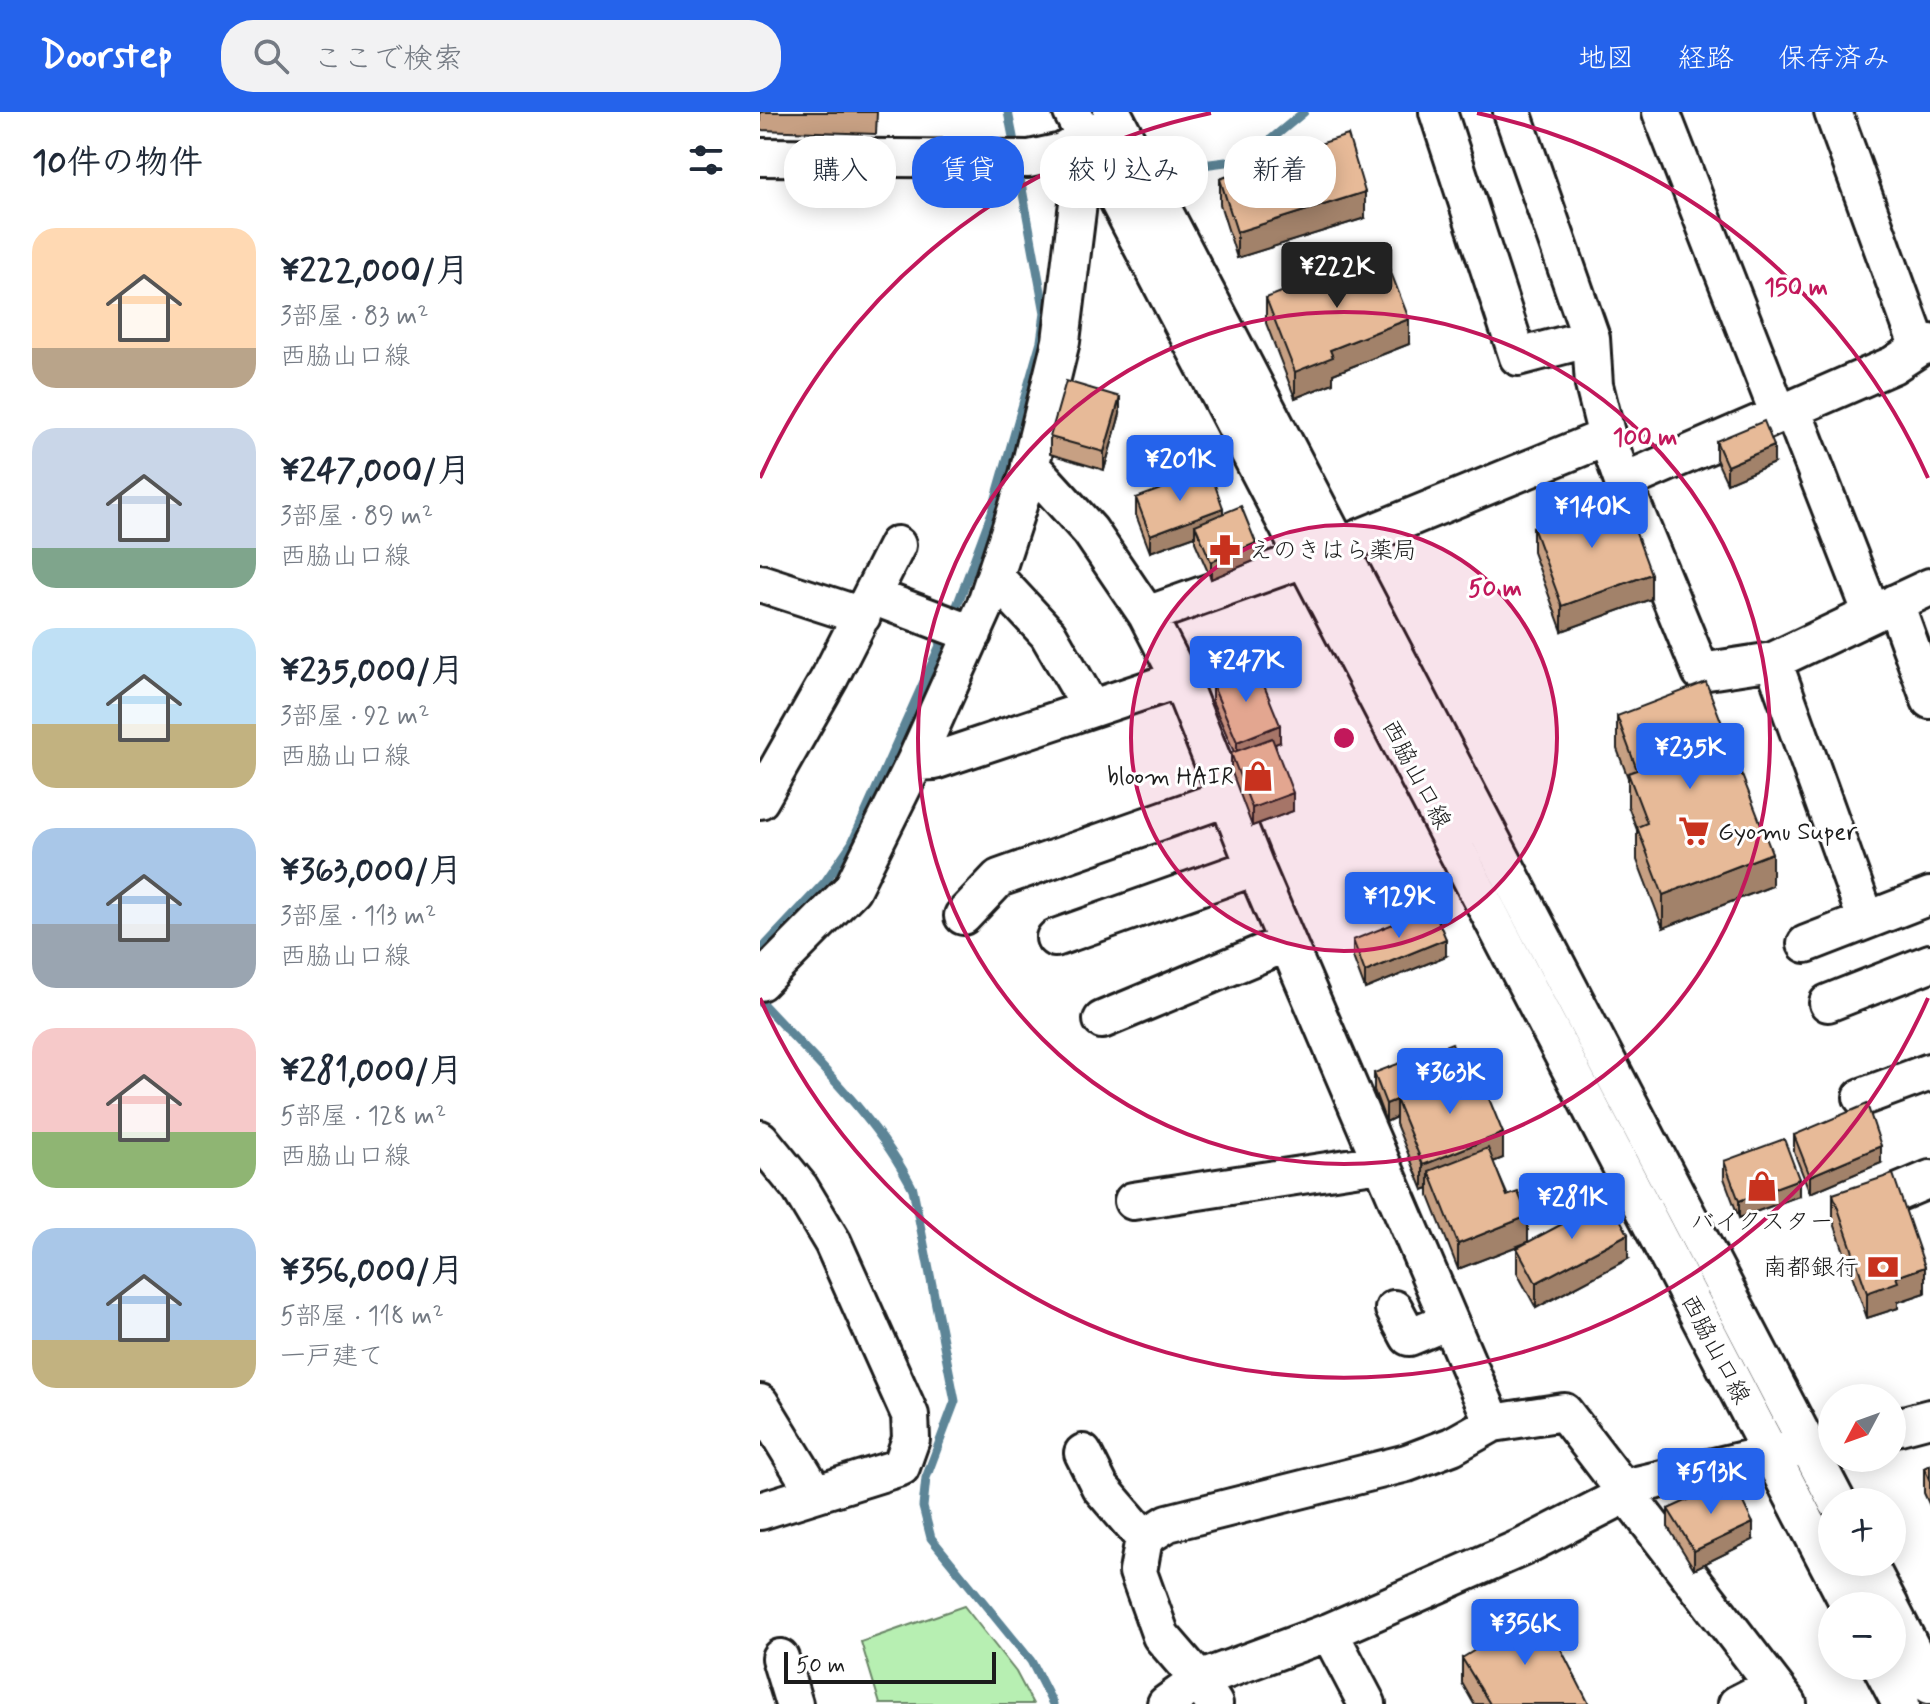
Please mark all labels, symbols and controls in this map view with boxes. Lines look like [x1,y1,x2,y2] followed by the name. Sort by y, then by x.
[221,20,781,92] search box
[40,32,173,81] text: Doorstep
[249,34,293,78] icon: search
[313,40,463,79] text: ここで検索
[1578,41,1634,78] text: 地図
[1678,41,1734,78] text: 経路
[1778,41,1890,78] text: 保存済み
[784,136,896,208] chip: 購入
[912,136,1024,208] chip: 賃貸
[1040,136,1208,208] chip: 絞り込み
[1224,136,1336,208] chip: 新着
[684,138,728,182] icon: filters
[32,141,203,186] text: 10件の物件
[1281,242,1393,310] pin: ¥222K
[280,249,470,294] text: ¥222,000/月
[1299,251,1375,285] text: ¥222K
[96,260,192,356] icon: home
[1764,273,1828,304] text: 150 m
[280,300,429,334] text: 3部屋 · 83 m²
[280,340,410,374] text: 西脇山口線
[1613,423,1677,454] text: 100 m
[1124,435,1236,503] pin: ¥201K
[1144,444,1216,478] text: ¥201K
[280,449,471,494] text: ¥247,000/月
[96,460,192,556] icon: home
[1536,482,1648,550] pin: ¥140K
[1554,491,1630,525] text: ¥140K
[280,500,433,534] text: 3部屋 · 89 m²
[1208,533,1242,567] pharmacy icon: えのきはら薬局
[1249,536,1417,567] place label: えのきはら薬局
[280,540,410,574] text: 西脇山口線
[1468,574,1522,605] text: 50 m
[1190,636,1302,704] pin: ¥247K
[1208,645,1284,679] text: ¥247K
[280,649,465,694] text: ¥235,000/月
[96,660,192,756] icon: home
[280,700,429,734] text: 3部屋 · 92 m²
[1374,714,1458,835] street label: 西脇山口線
[1634,723,1746,791] pin: ¥235K
[1330,724,1358,752] centre of rings
[1654,732,1726,766] text: ¥235K
[280,740,410,774] text: 西脇山口線
[1241,759,1275,793] shop icon: bloom HAIR
[1107,762,1234,793] place label: bloom HAIR
[1677,814,1711,848] supermarket icon: Gyomu Super
[1718,817,1858,848] place label: Gyomu Super
[280,849,463,894] text: ¥363,000/月
[96,860,192,956] icon: home
[1343,872,1455,940] pin: ¥129K
[1363,881,1435,915] text: ¥129K
[280,900,436,934] text: 3部屋 · 113 m²
[280,940,410,974] text: 西脇山口線
[1394,1048,1506,1116] pin: ¥363K
[280,1049,463,1094] text: ¥281,000/月
[1415,1057,1485,1091] text: ¥363K
[96,1060,192,1156] icon: home
[280,1100,446,1134] text: 5部屋 · 128 m²
[280,1140,410,1174] text: 西脇山口線
[1745,1169,1779,1203] shop icon: バイクスター
[1516,1173,1628,1241] pin: ¥281K
[1537,1182,1607,1216] text: ¥281K
[1690,1207,1834,1238] place label: バイクスター
[280,1249,464,1294] text: ¥356,000/月
[1866,1250,1900,1284] bank icon: 南都銀行
[1763,1253,1859,1284] place label: 南都銀行
[96,1260,192,1356] icon: home
[1673,1289,1757,1410] street label: 西脇山口線
[280,1300,444,1334] text: 5部屋 · 118 m²
[280,1340,384,1374] text: 一戸建て
[1818,1384,1906,1472] north arrow
[1818,1384,1906,1680] map controls
[1655,1448,1767,1516] pin: ¥513K
[1676,1457,1746,1491] text: ¥513K
[1818,1488,1906,1576] button: +
[1818,1592,1906,1680] button: −
[1469,1599,1581,1667] pin: ¥356K
[1489,1608,1561,1642] text: ¥356K
[784,1648,996,1684] scale bar
[796,1652,845,1680] text: 50 m

